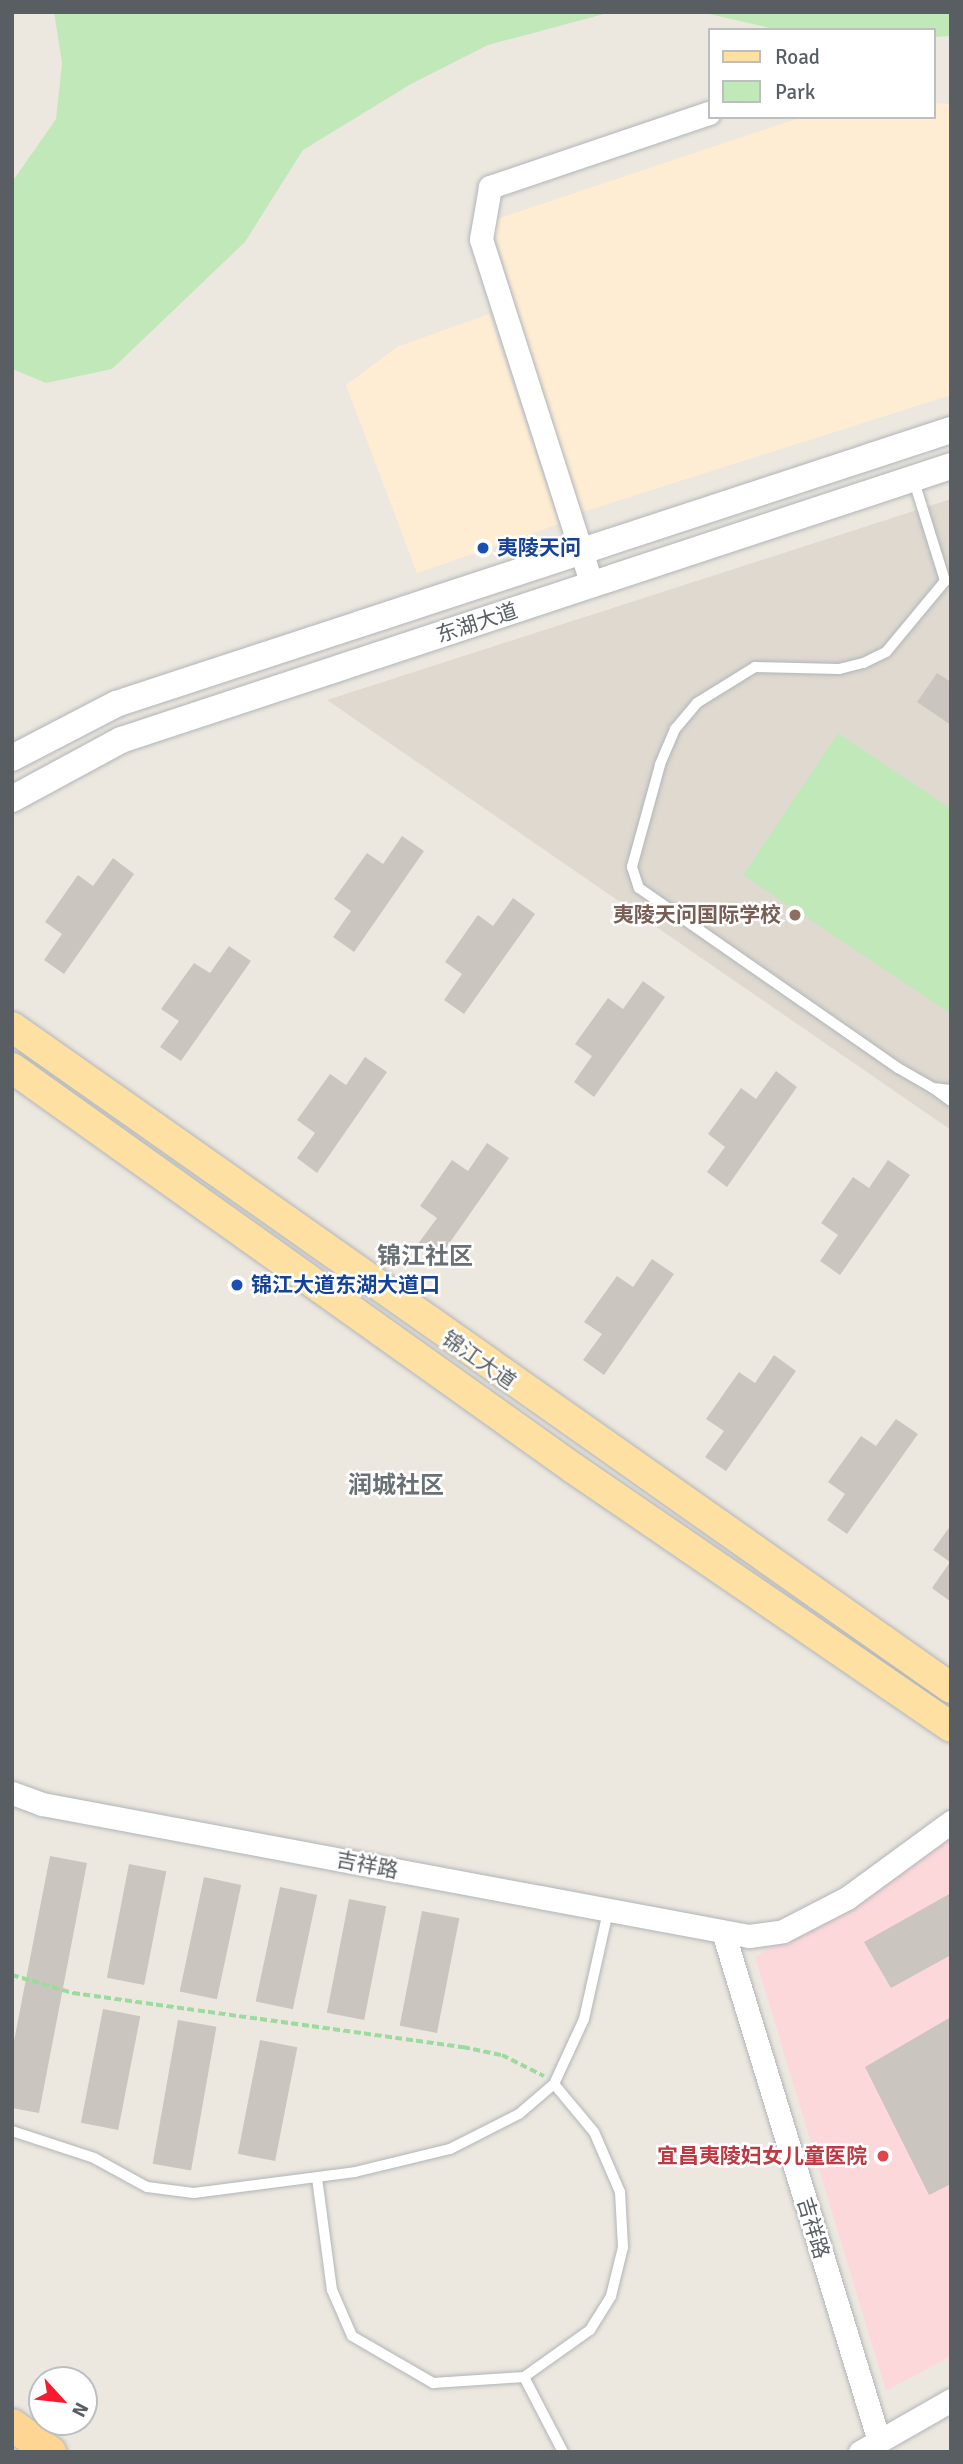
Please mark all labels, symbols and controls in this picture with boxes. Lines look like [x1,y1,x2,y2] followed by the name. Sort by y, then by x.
[708,28,935,119] legend
[775,44,820,70] text: Road
[775,79,815,105] text: Park
[497,535,581,561] place label: 夷陵天问
[475,540,491,556] marker: 夷陵天问
[433,598,521,648] street label: 东湖大道
[613,902,781,928] place label: 夷陵天问国际学校
[787,907,803,923] marker: 夷陵天问国际学校
[377,1243,473,1271] district label: 锦江社区
[251,1272,440,1298] place label: 锦江大道东湖大道口
[229,1277,245,1293] marker: 锦江大道东湖大道口
[437,1326,521,1394] street label: 锦江大道
[348,1472,444,1500] district label: 润城社区
[334,1847,400,1883] street label: 吉祥路
[657,2143,867,2169] place label: 宜昌夷陵妇女儿童医院
[873,2146,893,2166] marker: 宜昌夷陵妇女儿童医院
[792,2194,834,2262] street label: 吉祥路
[28,2366,98,2436] north arrow
[66,2398,94,2421] text: N

